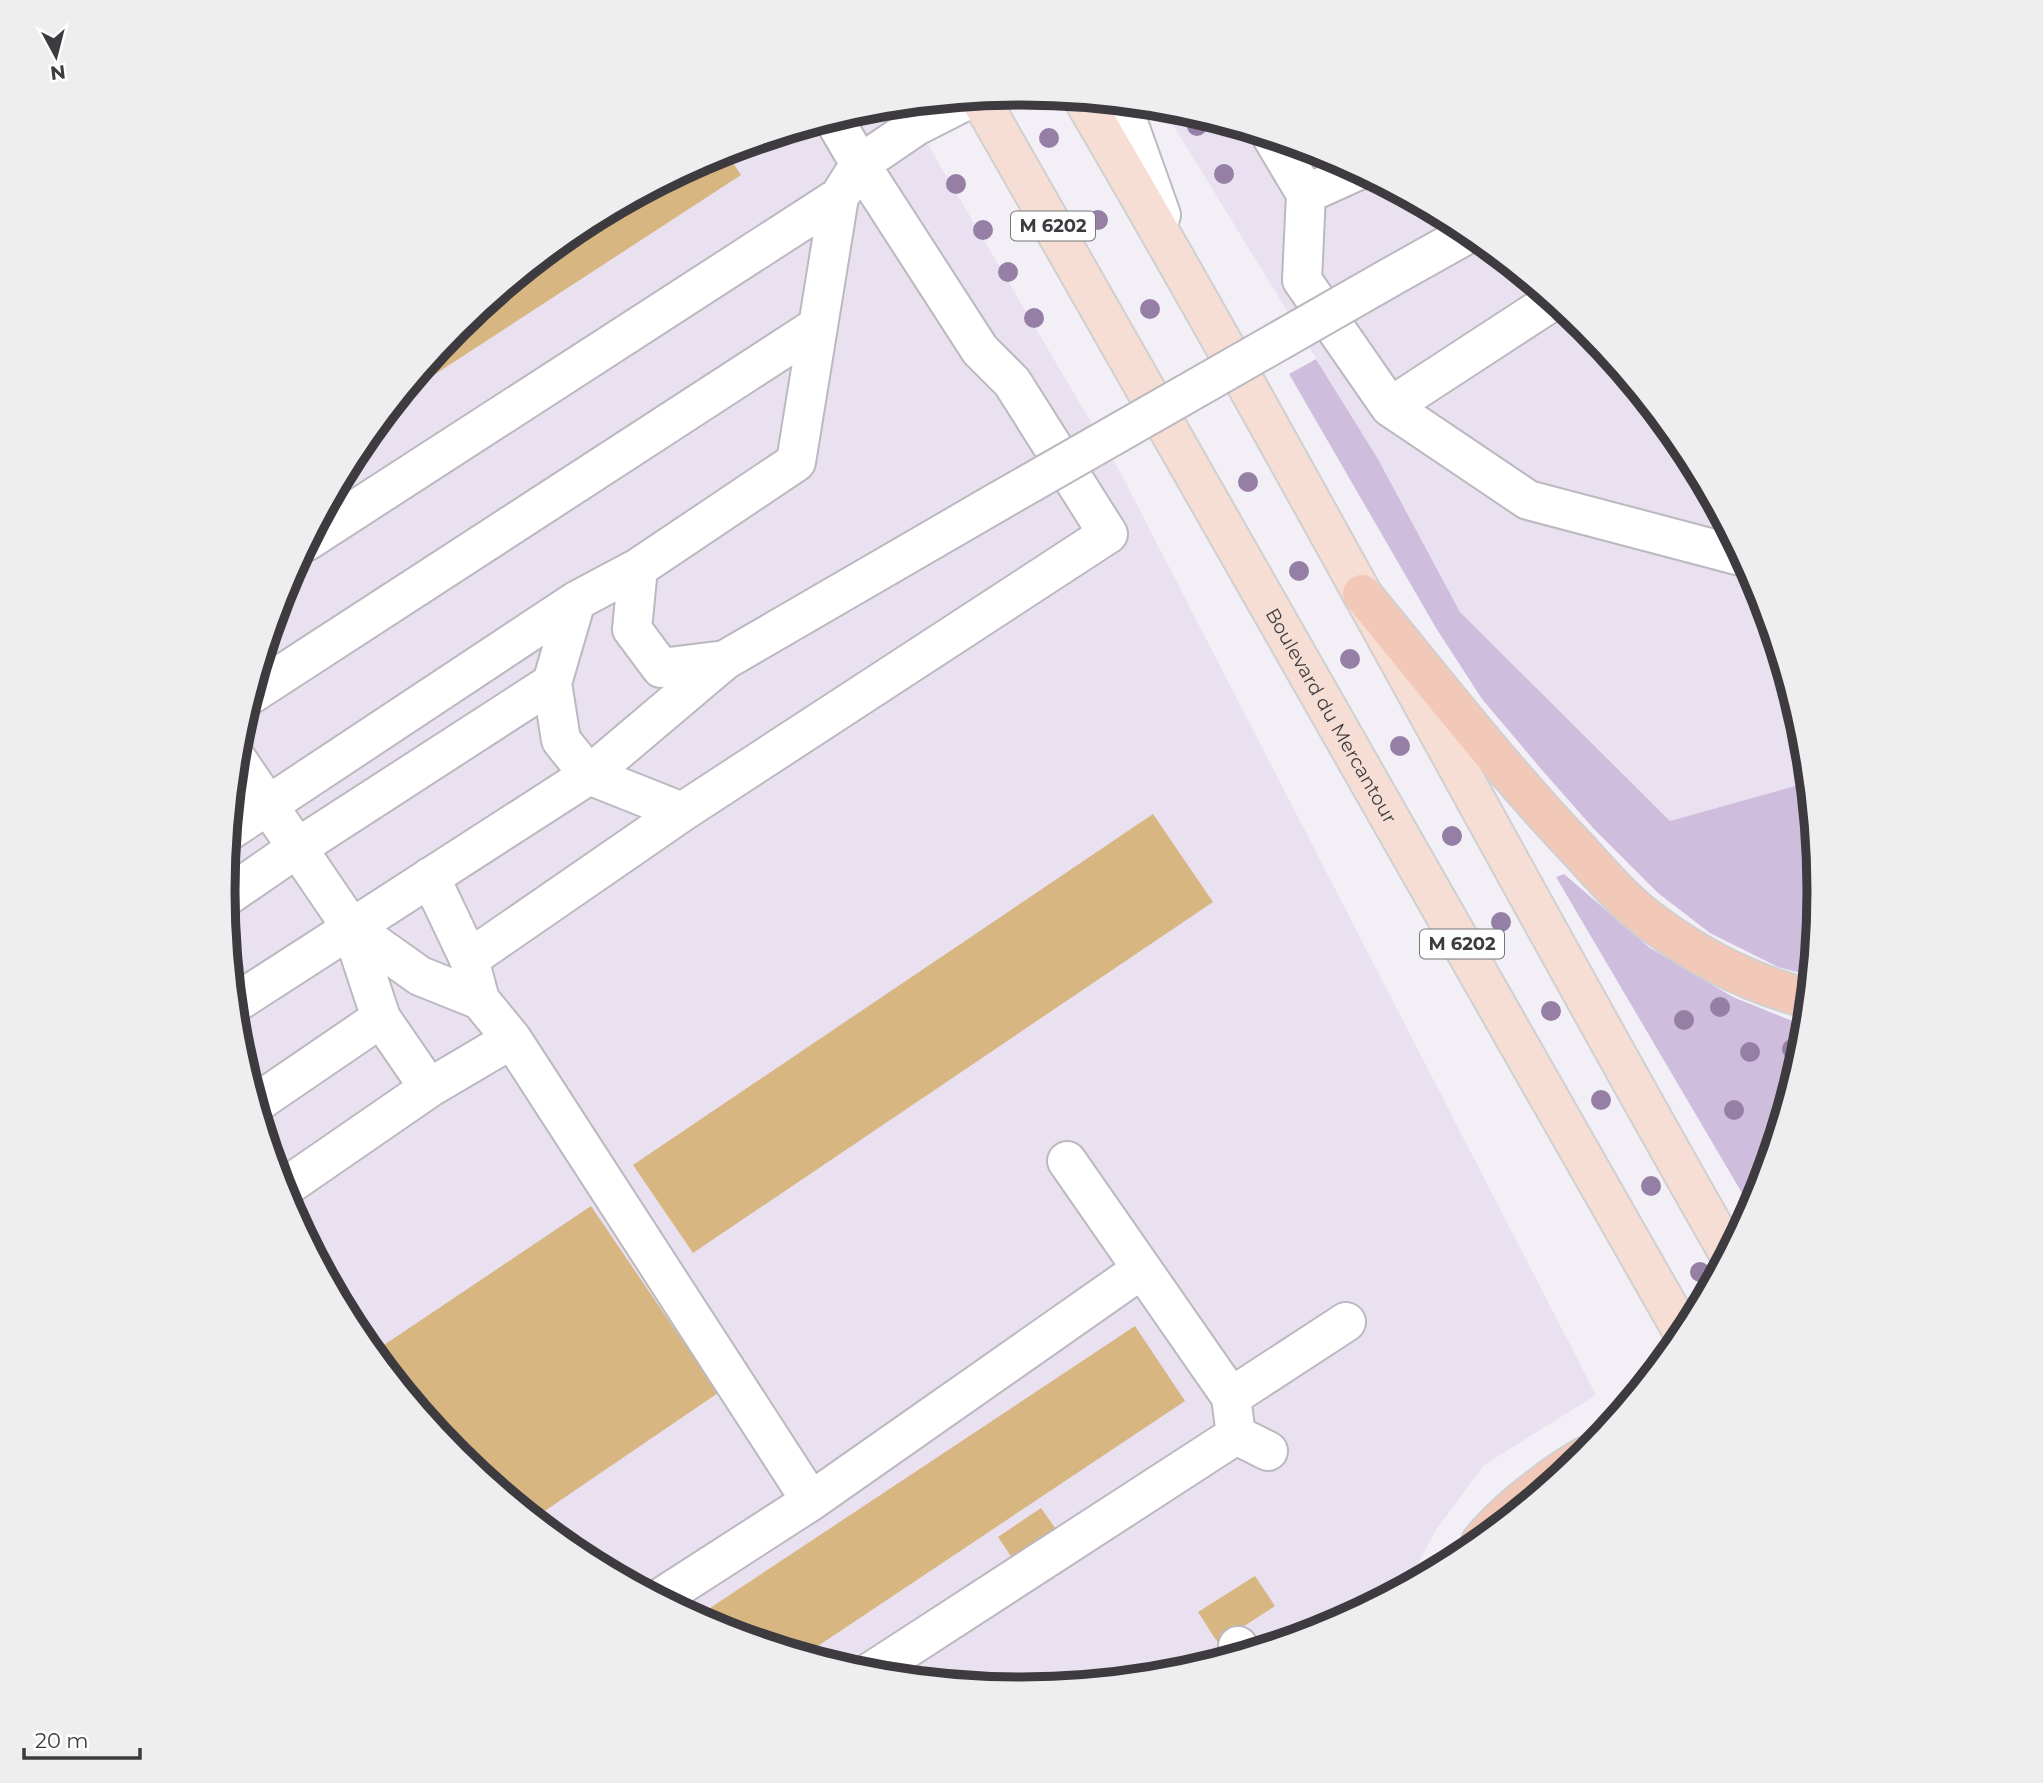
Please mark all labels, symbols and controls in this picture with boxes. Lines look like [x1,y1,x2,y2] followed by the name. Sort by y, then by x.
[21,21,91,91] north arrow
[49,60,67,85] text: N
[1011,211,1095,240] road number: M 6202
[1261,604,1401,828] street label: Boulevard du Mercantour
[1420,930,1504,959] road number: M 6202
[24,1716,140,1760] scale bar
[35,1728,89,1753] text: 20 m

